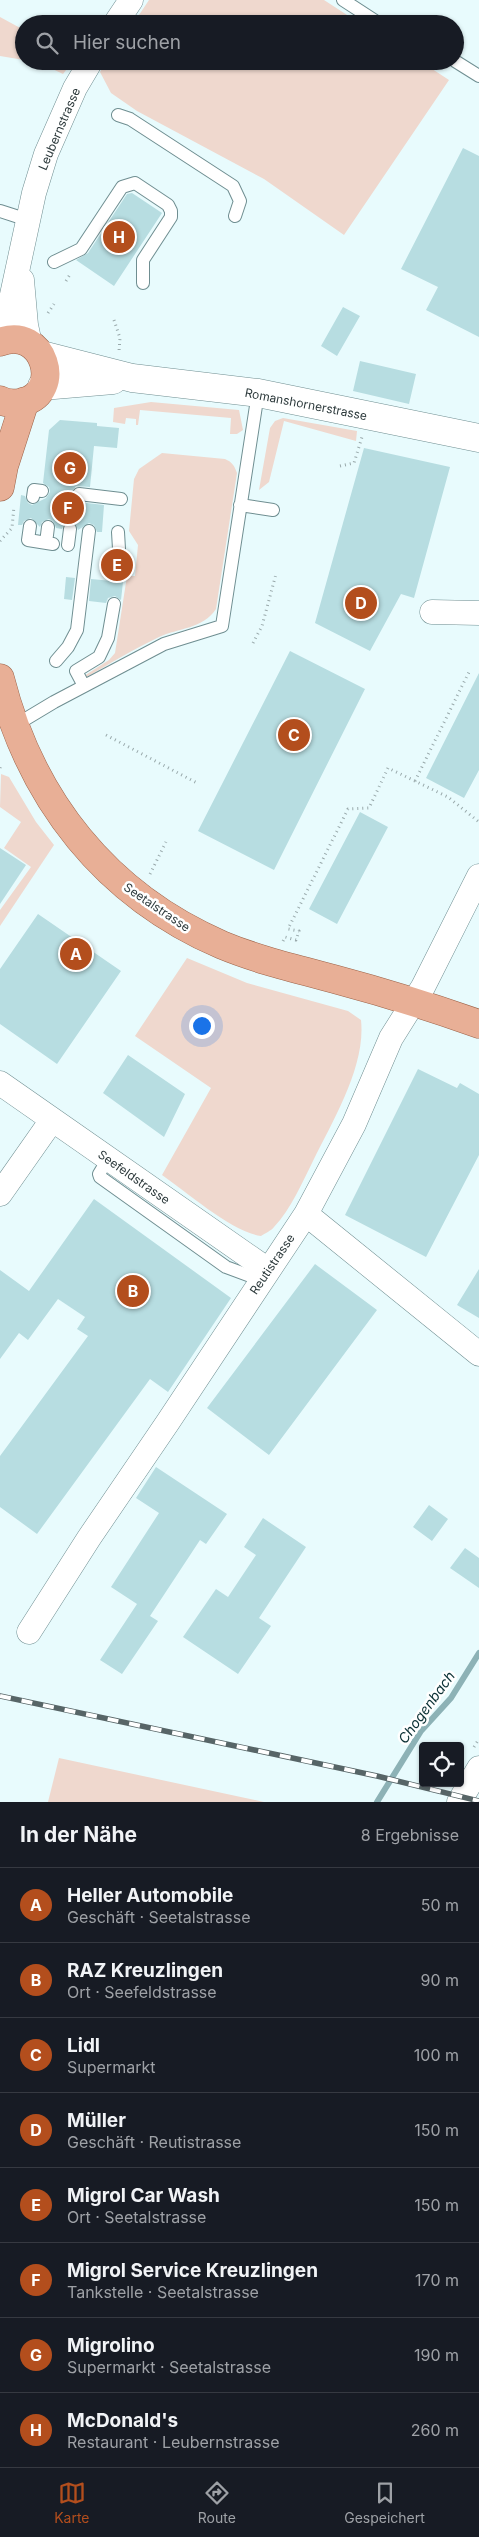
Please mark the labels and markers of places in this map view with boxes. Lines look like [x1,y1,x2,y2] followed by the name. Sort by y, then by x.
[103,218,135,256] pin: H
[54,449,86,487] pin: G
[52,489,84,527] pin: F
[101,546,133,584] pin: E
[345,584,377,622] pin: D
[278,716,310,754] pin: C
[60,935,92,973] pin: A
[117,1272,149,1310] pin: B

